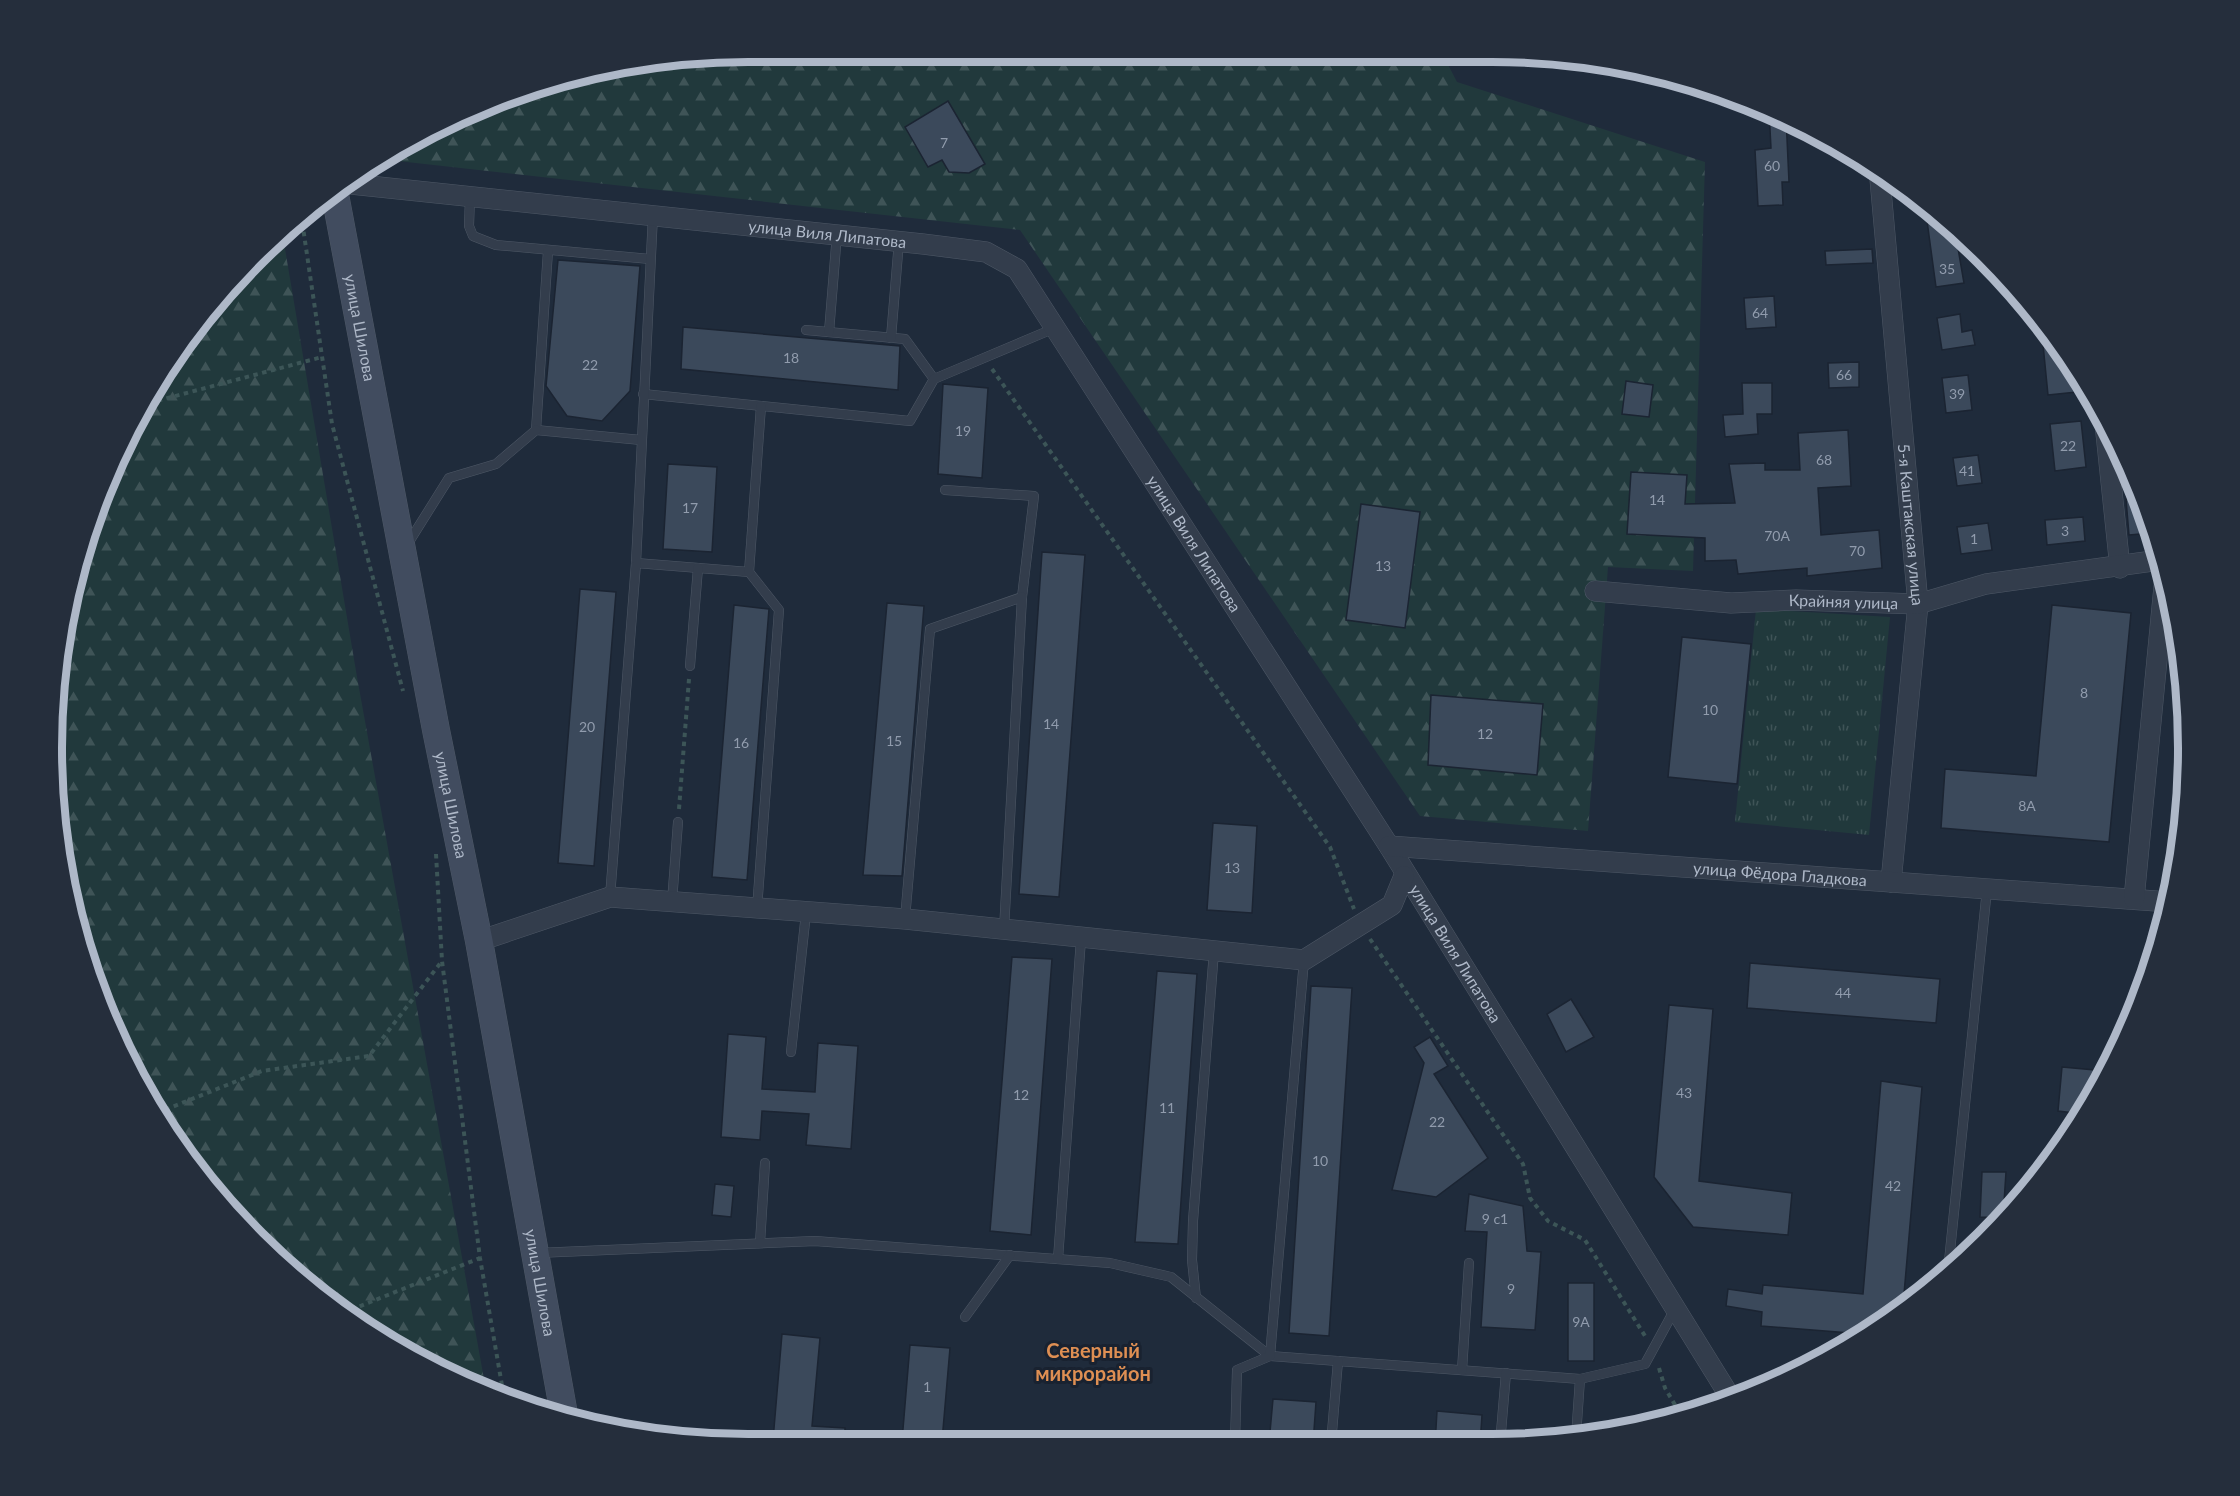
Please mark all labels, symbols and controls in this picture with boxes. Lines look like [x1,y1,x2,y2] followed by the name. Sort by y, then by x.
[940,134,948,151] house number: 7
[1764,157,1780,174] house number: 60
[747,216,907,251] street label: улица Виля Липатова
[1939,260,1955,277] house number: 35
[341,272,380,383] street label: улица Шилова
[1752,304,1768,321] house number: 64
[783,349,799,366] house number: 18
[582,356,598,373] house number: 22
[1836,366,1852,383] house number: 66
[1949,385,1965,402] house number: 39
[955,422,971,439] house number: 19
[2060,437,2076,454] house number: 22
[1895,443,1928,606] street label: 5-я Каштакская улица
[1816,451,1832,468] house number: 68
[1959,462,1975,479] house number: 41
[1144,472,1246,615] street label: улица Виля Липатова
[1649,491,1665,508] house number: 14
[682,499,698,516] house number: 17
[2061,522,2069,539] house number: 3
[1764,527,1790,544] house number: 70А
[1970,530,1978,547] house number: 1
[1849,542,1865,559] house number: 70
[1375,557,1391,574] house number: 13
[1788,590,1898,612] street label: Крайняя улица
[2080,684,2088,701] house number: 8
[1702,701,1718,718] house number: 10
[1043,715,1059,732] house number: 14
[579,718,595,735] house number: 20
[1477,725,1493,742] house number: 12
[886,732,902,749] house number: 15
[733,734,749,751] house number: 16
[432,750,472,860] street label: улица Шилова
[2018,797,2036,814] house number: 8А
[1692,858,1868,889] street label: улица Фёдора Гладкова
[1224,859,1240,876] house number: 13
[1406,881,1506,1026] street label: улица Виля Липатова
[1835,984,1851,1001] house number: 44
[1676,1084,1692,1101] house number: 43
[1013,1086,1029,1103] house number: 12
[1159,1099,1175,1116] house number: 11
[1429,1113,1445,1130] house number: 22
[1312,1152,1328,1169] house number: 10
[1885,1177,1901,1194] house number: 42
[1482,1210,1508,1227] house number: 9 с1
[522,1227,560,1338] street label: улица Шилова
[1507,1280,1515,1297] house number: 9
[1572,1313,1590,1330] house number: 9А
[1035,1338,1151,1385] district label: Северный микрорайон
[923,1378,931,1395] house number: 1

